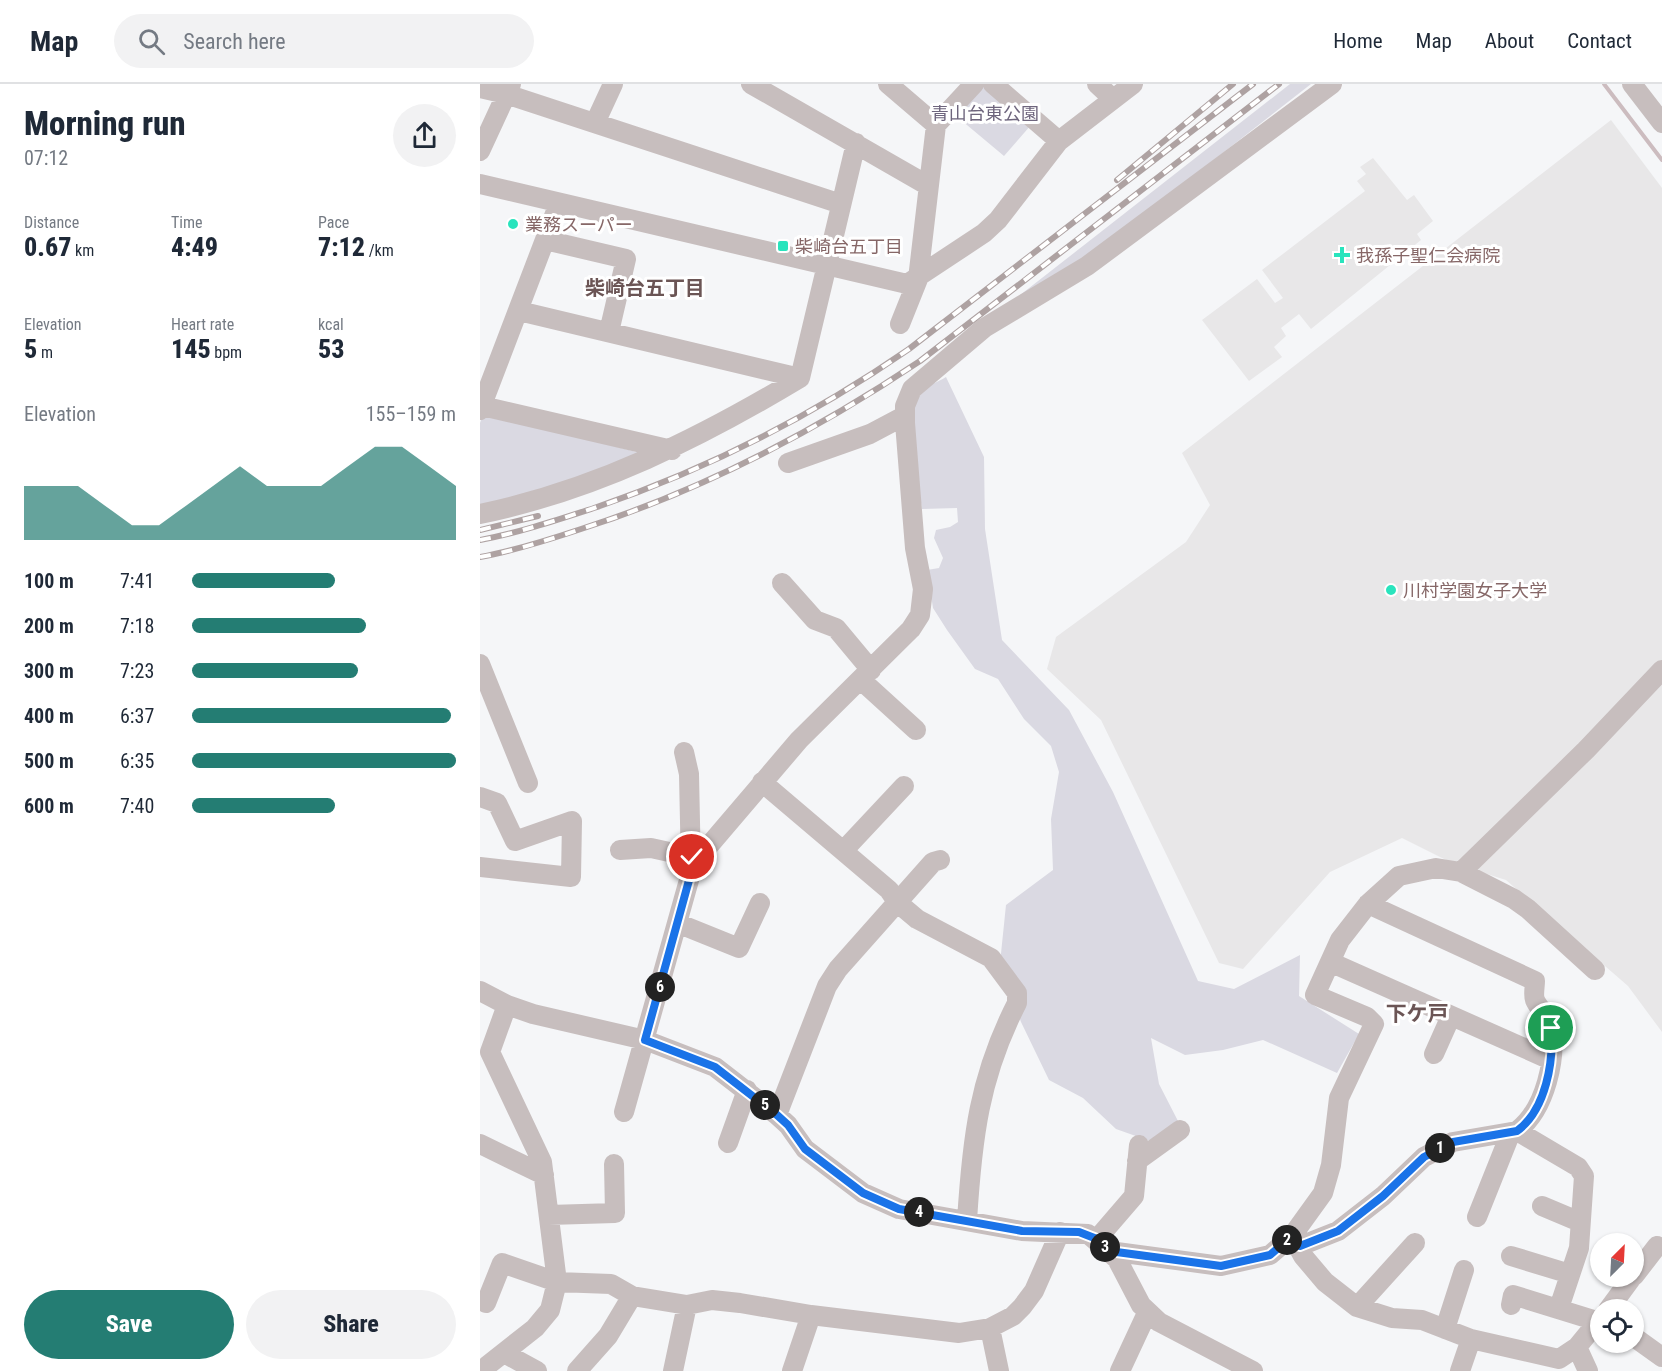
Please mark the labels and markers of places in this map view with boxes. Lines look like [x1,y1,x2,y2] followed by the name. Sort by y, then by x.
[525,214,633,235] place label: 業務スーパー
[506,217,520,231] marker: 業務スーパー
[795,236,903,257] place label: 柴崎台五丁目
[776,239,790,253] marker: 柴崎台五丁目
[1356,245,1500,266] place label: 我孫子聖仁会病院
[1333,246,1351,264] marker: 我孫子聖仁会病院
[1403,580,1547,601] place label: 川村学園女子大学
[1384,583,1398,597] marker: 川村学園女子大学
[666,831,717,882] pin
[645,972,675,1002] pin: 6
[1525,1002,1576,1053] pin
[750,1090,780,1120] pin: 5
[1425,1133,1455,1163] pin: 1
[904,1197,934,1227] pin: 4
[1272,1225,1302,1255] pin: 2
[1090,1232,1120,1262] pin: 3

